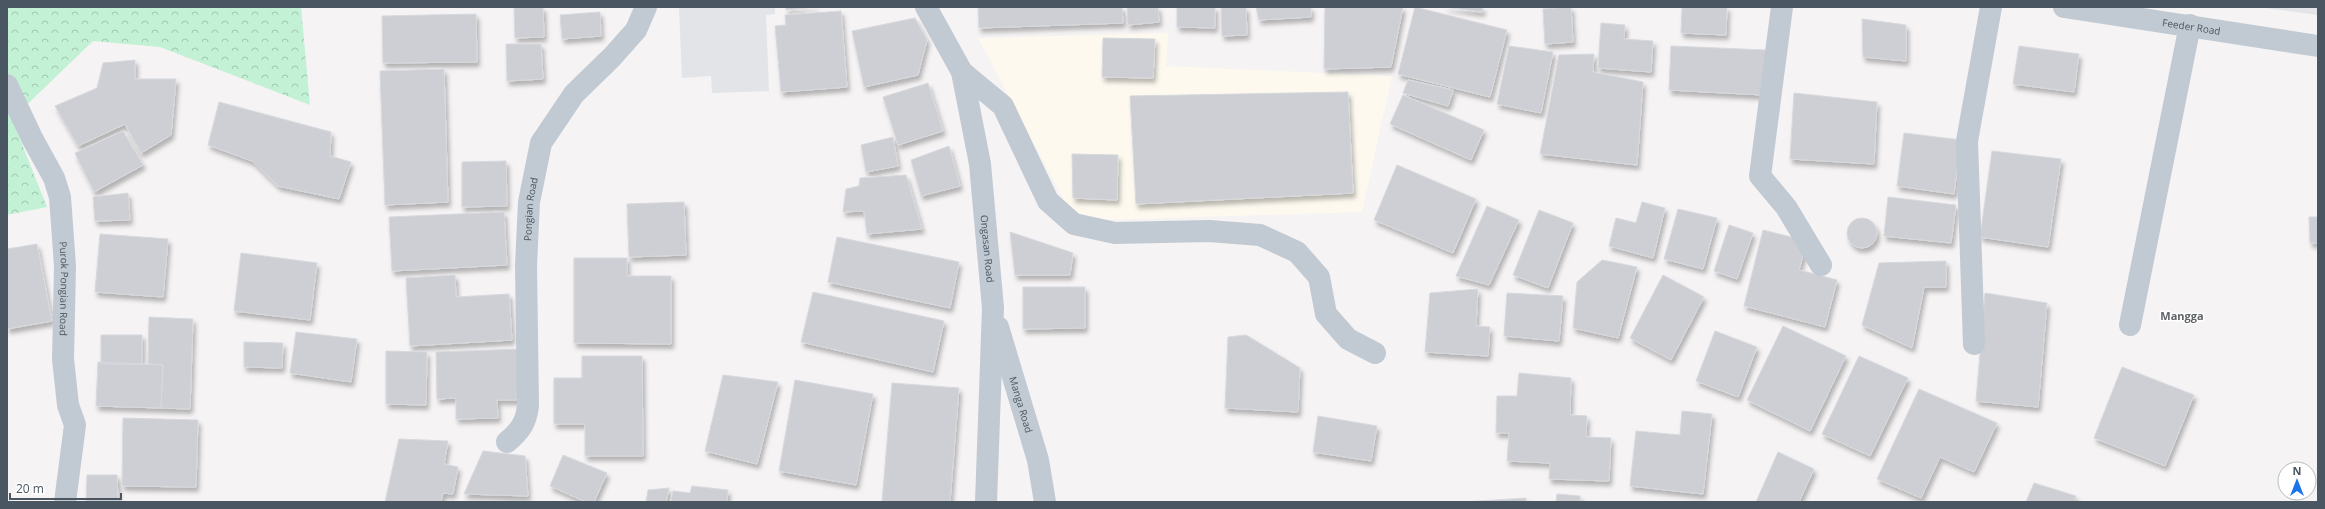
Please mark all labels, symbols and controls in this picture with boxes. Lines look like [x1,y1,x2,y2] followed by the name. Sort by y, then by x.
[2161,15,2222,38] street label: Feeder Road
[520,176,541,241] street label: Pongian Road
[978,214,998,283] street label: Ongasan Road
[56,241,72,336] street label: Purok Pongian Road
[2160,308,2204,323] district label: Mangga
[1006,375,1036,434] street label: Manga Road
[2277,461,2317,501] north arrow
[2293,463,2301,478] text: N
[10,475,121,501] scale bar
[16,480,44,497] text: 20 m

